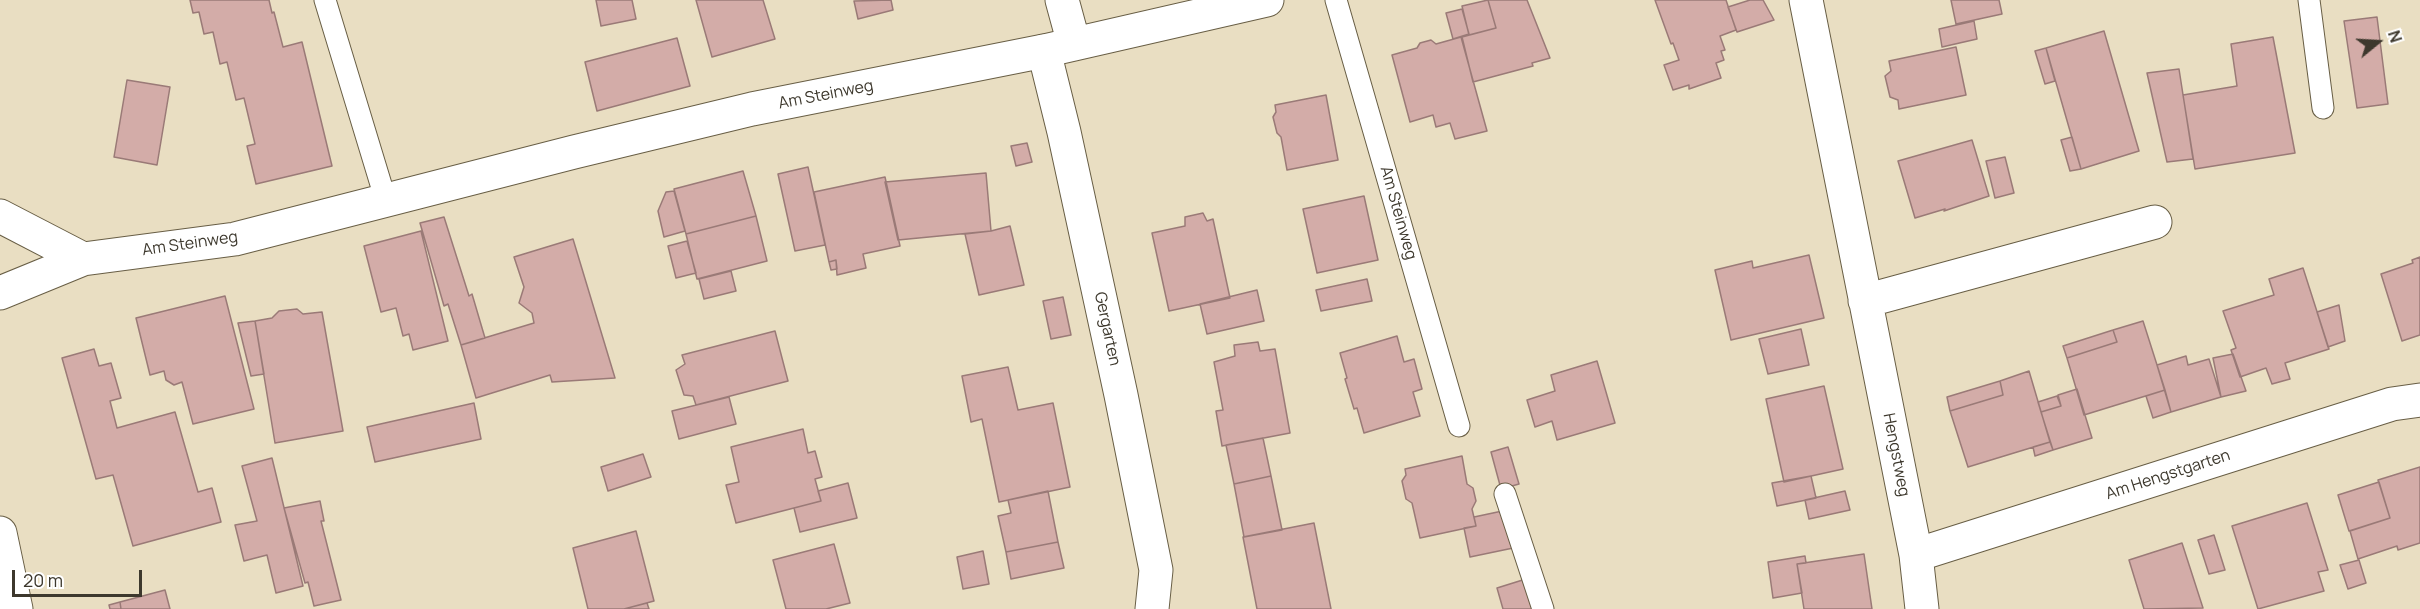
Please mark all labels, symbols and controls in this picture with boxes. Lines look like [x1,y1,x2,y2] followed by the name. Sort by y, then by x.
[2348,12,2408,72] north arrow
[2383,28,2407,45] text: N
[777,76,875,114] street label: Am Steinweg
[1376,164,1420,262] street label: Am Steinweg
[141,228,239,260] street label: Am Steinweg
[1090,290,1124,368] street label: Gergarten
[1879,412,1913,498] street label: Hengstweg
[2103,446,2233,504] street label: Am Hengstgarten
[15,558,146,596] scale bar
[23,568,63,592] text: 20 m

